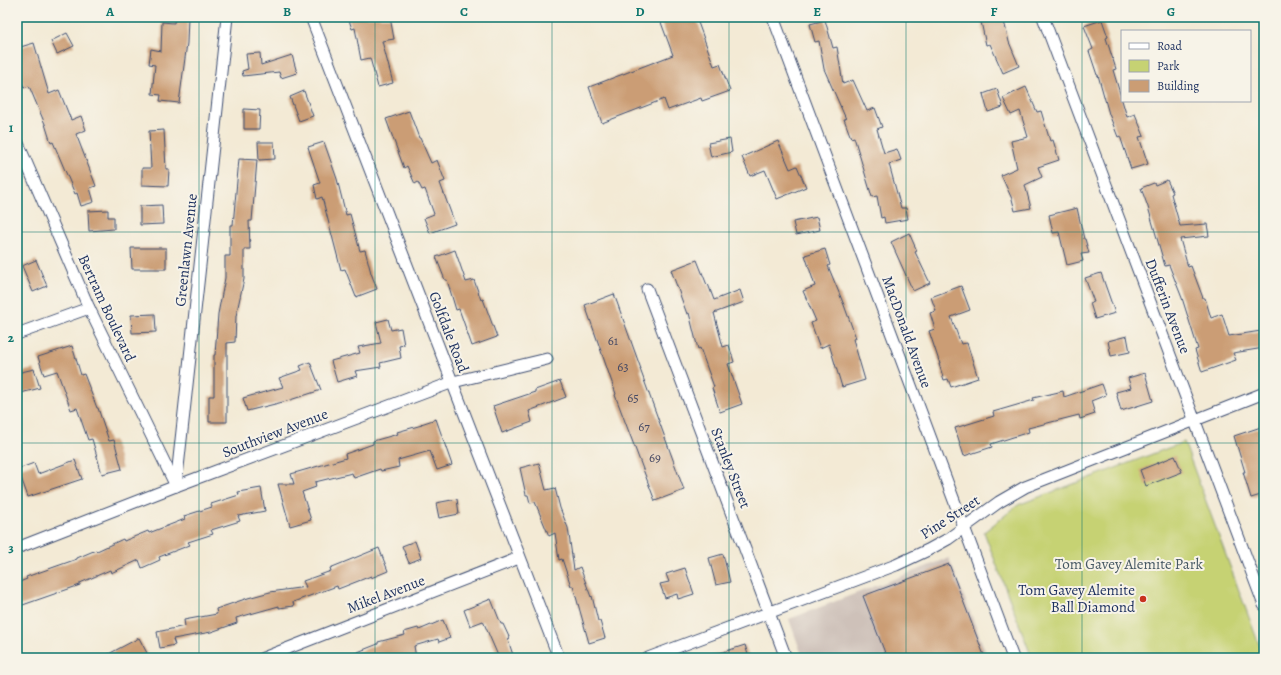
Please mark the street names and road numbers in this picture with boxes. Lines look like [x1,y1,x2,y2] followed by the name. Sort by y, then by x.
[170,192,202,308] street label: Greenlawn Avenue
[73,251,141,366] street label: Bertram Boulevard
[1141,256,1195,357] street label: Dufferin Avenue
[877,273,937,391] street label: MacDonald Avenue
[424,289,474,376] street label: Golfdale Road
[219,404,331,462] street label: Southview Avenue
[706,425,756,511] street label: Stanley Street
[916,490,984,544] street label: Pine Street
[344,570,428,618] street label: Mikel Avenue

